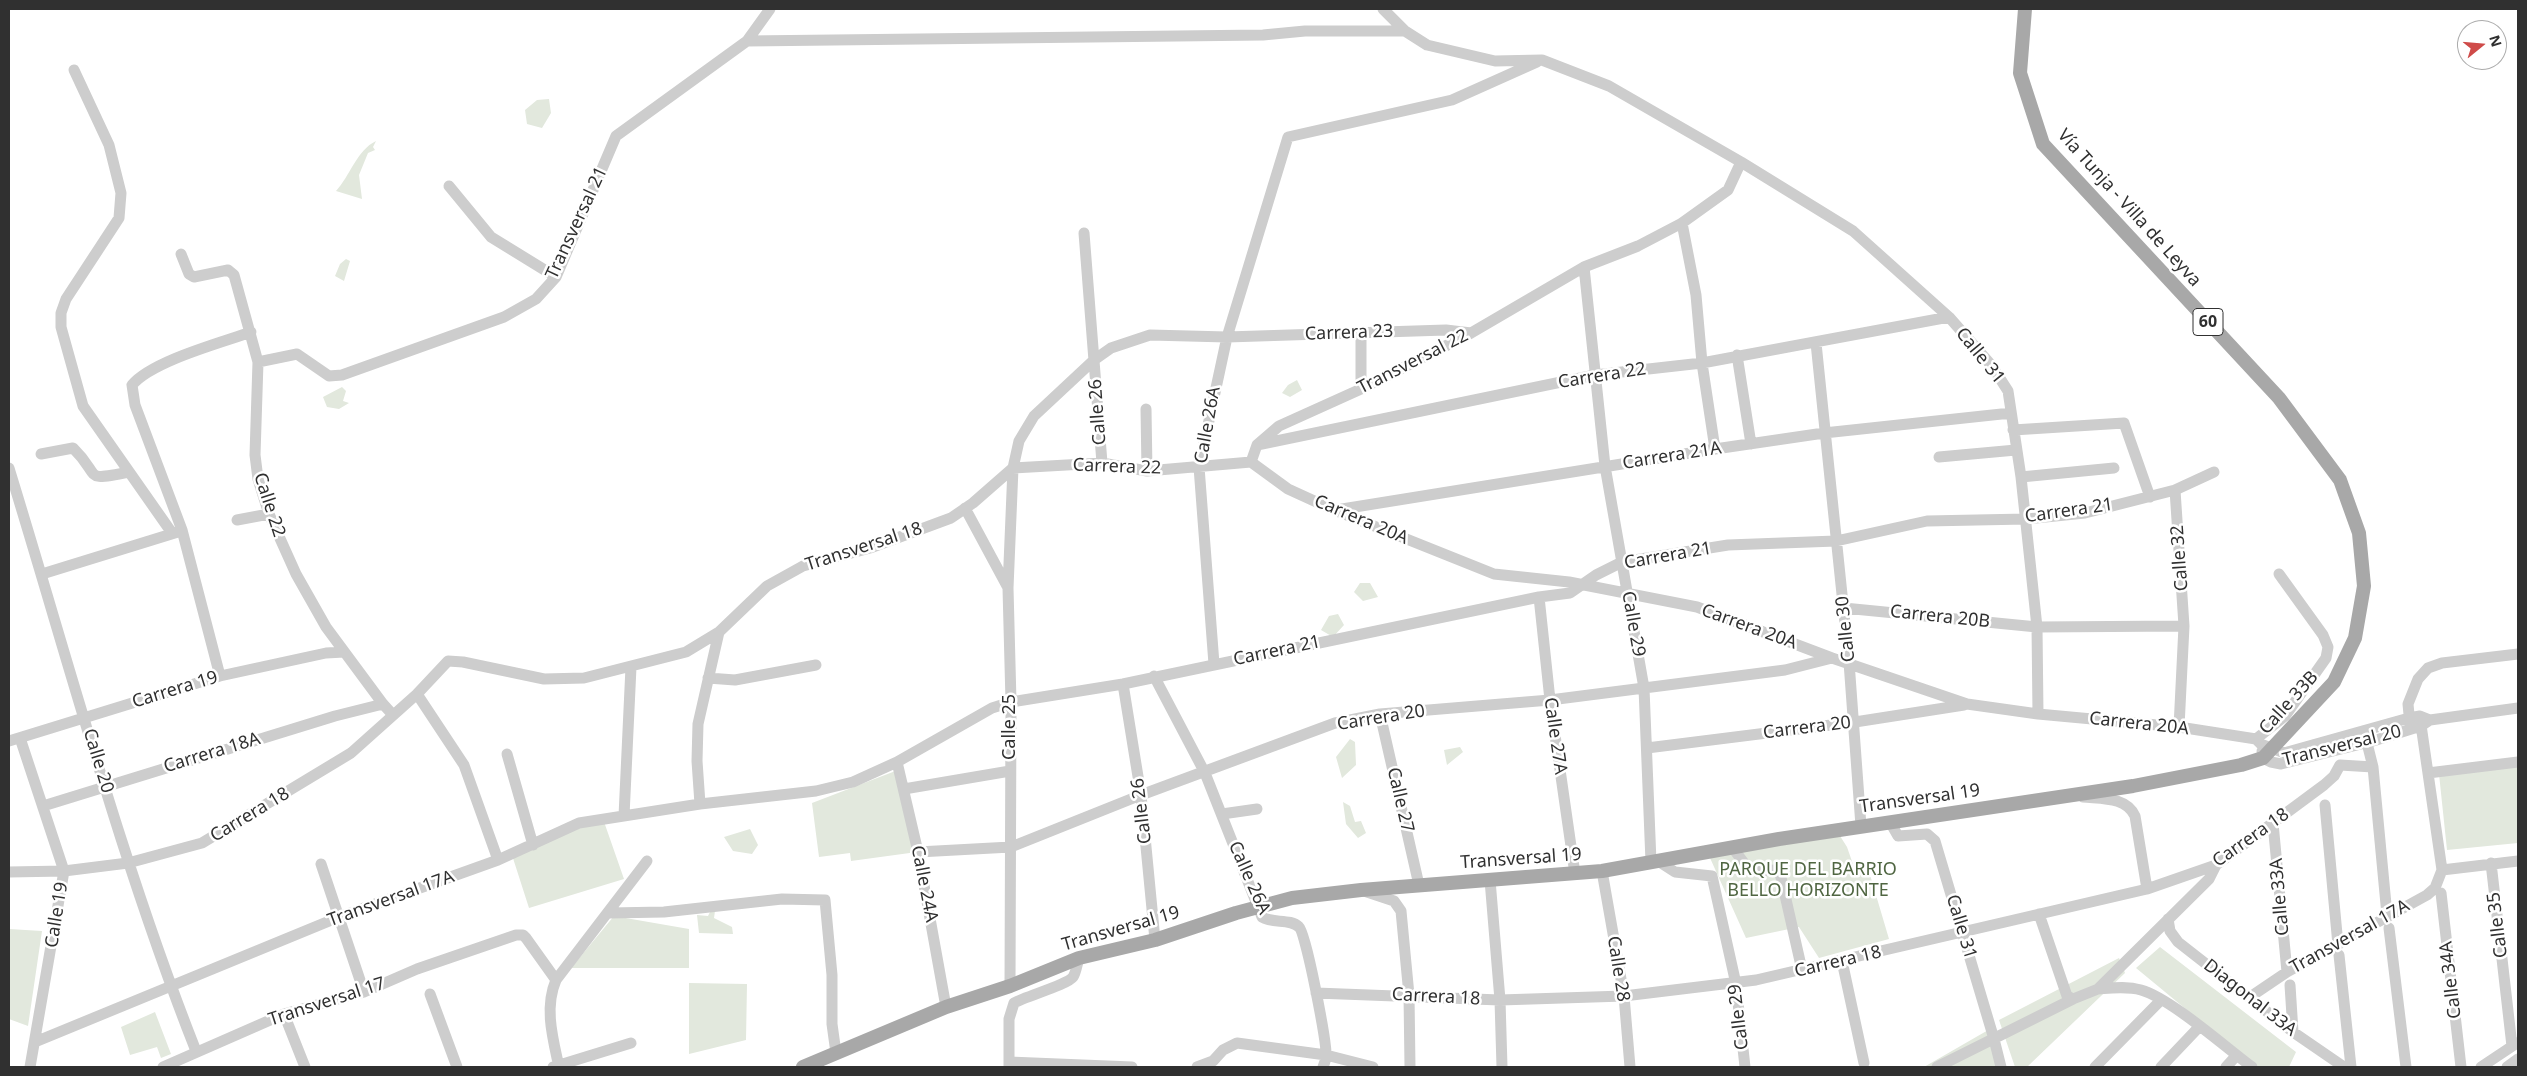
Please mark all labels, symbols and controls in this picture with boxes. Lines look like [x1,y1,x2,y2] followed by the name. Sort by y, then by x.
[2457,20,2507,70] north arrow
[2485,33,2507,49] text: N
[2053,125,2205,291] street label: Vía Tunja - Villa de Leyva
[542,163,612,283] street label: Transversal 21
[2193,308,2223,336] road number: 60
[1304,321,1394,345] street label: Carrera 23
[1951,323,2009,389] street label: Calle 31
[1354,325,1472,399] street label: Transversal 22
[1557,358,1647,394] street label: Carrera 22
[1085,378,1111,446] street label: Calle 26
[1191,385,1225,465] street label: Calle 26A
[1621,438,1723,474] street label: Carrera 21A
[1072,455,1162,479] street label: Carrera 22
[249,470,289,540] street label: Calle 22
[1311,491,1411,549] street label: Carrera 20A
[2024,494,2114,528] street label: Carrera 21
[803,518,925,576] street label: Transversal 18
[2167,524,2193,592] street label: Calle 32
[1623,538,1713,574] street label: Carrera 21
[1617,590,1649,658] street label: Calle 29
[1832,595,1860,663] street label: Calle 30
[1698,600,1800,654] street label: Carrera 20A
[1889,601,1991,633] street label: Carrera 20B
[1231,631,1323,671] street label: Carrera 21
[129,667,221,713] street label: Carrera 19
[2255,667,2323,739] street label: Calle 33B
[999,694,1021,760] street label: Calle 25
[1539,696,1571,776] street label: Calle 27A
[1336,700,1426,736] street label: Carrera 20
[2088,708,2190,740] street label: Carrera 20A
[1762,712,1852,744] street label: Carrera 20
[2280,721,2404,771] street label: Transversal 20
[78,726,118,796] street label: Calle 20
[161,728,263,778] street label: Carrera 18A
[1382,765,1418,835] street label: Calle 27
[1127,777,1157,845] street label: Calle 26
[1858,780,1982,818] street label: Transversal 19
[206,783,294,847] street label: Carrera 18
[2209,804,2293,872] street label: Carrera 18
[1223,838,1275,918] street label: Calle 26A
[906,844,942,924] street label: Calle 24A
[1460,844,1582,874] street label: Transversal 19
[2266,857,2294,937] street label: Calle 33A
[1719,859,1897,902] park label: PARQUE DEL BARRIO BELLO HORIZONTE
[325,866,457,932] street label: Transversal 17A
[41,881,73,949] street label: Calle 19
[2483,891,2513,959] street label: Calle 35
[1941,892,1981,962] street label: Calle 31
[2287,895,2413,979] street label: Transversal 17A
[1060,902,1182,956] street label: Transversal 19
[1602,935,1634,1003] street label: Calle 28
[2436,940,2466,1020] street label: Calle 34A
[1792,942,1884,982] street label: Carrera 18
[2199,955,2301,1041] street label: Diagonal 33A
[266,973,388,1031] street label: Transversal 17
[1724,983,1754,1051] street label: Calle 29
[1391,984,1481,1010] street label: Carrera 18

